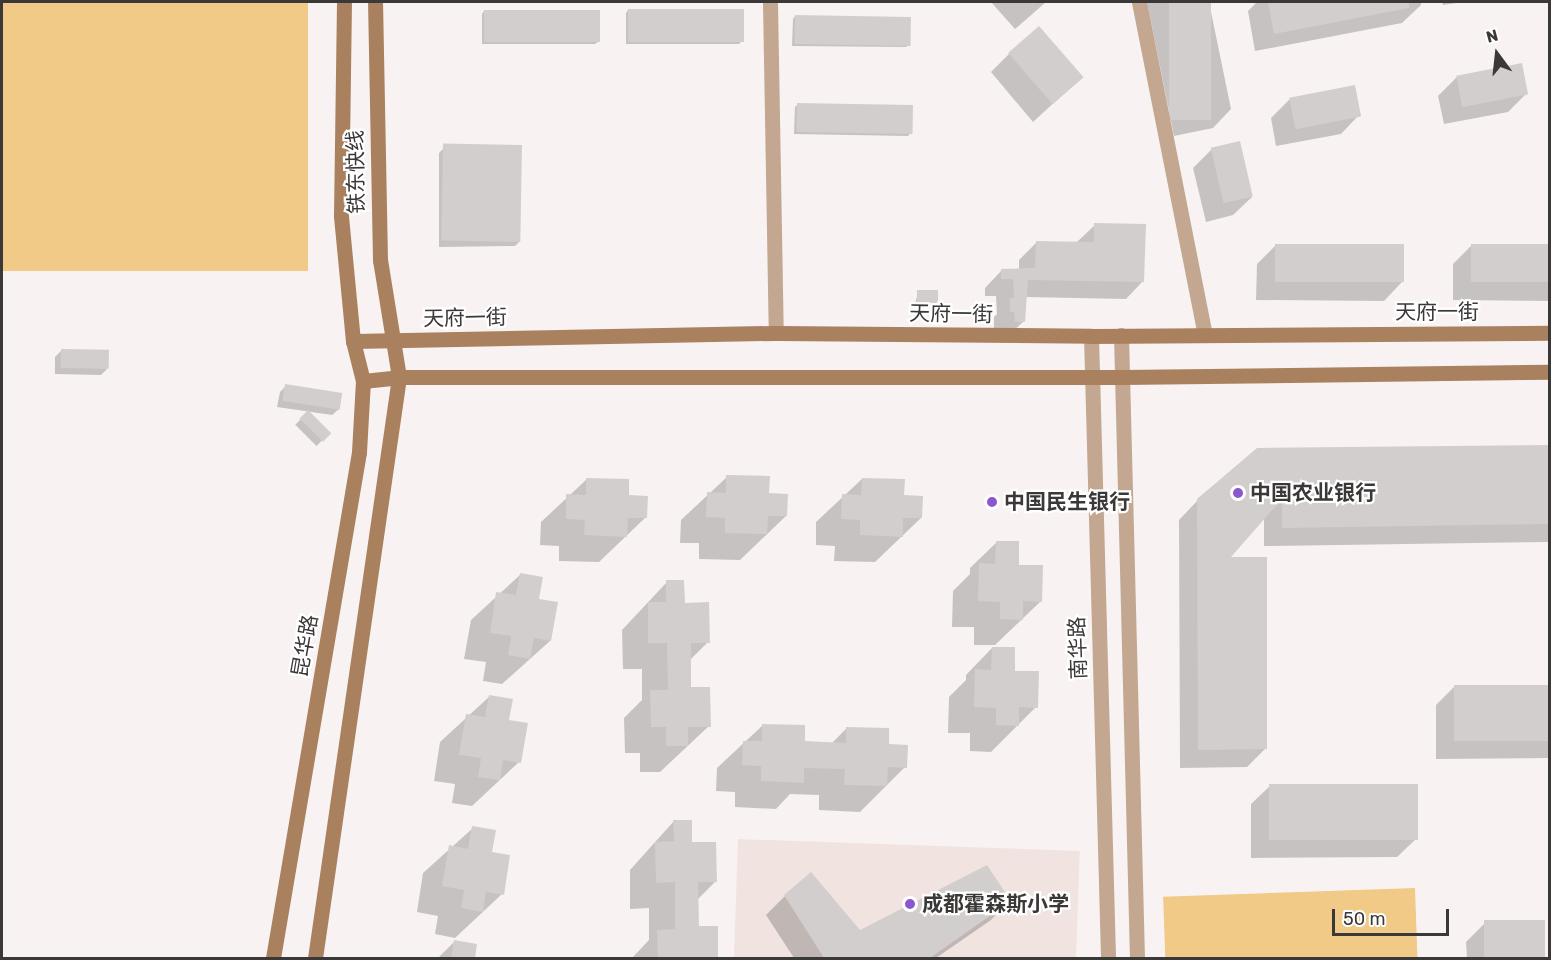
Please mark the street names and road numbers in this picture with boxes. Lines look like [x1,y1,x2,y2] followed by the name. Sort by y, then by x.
[343,130,369,214] street label: 铁东快线
[1395,299,1479,325] street label: 天府一街
[909,301,993,327] street label: 天府一街
[423,305,507,331] street label: 天府一街
[287,613,323,679] street label: 昆华路
[1064,616,1092,680] street label: 南华路

